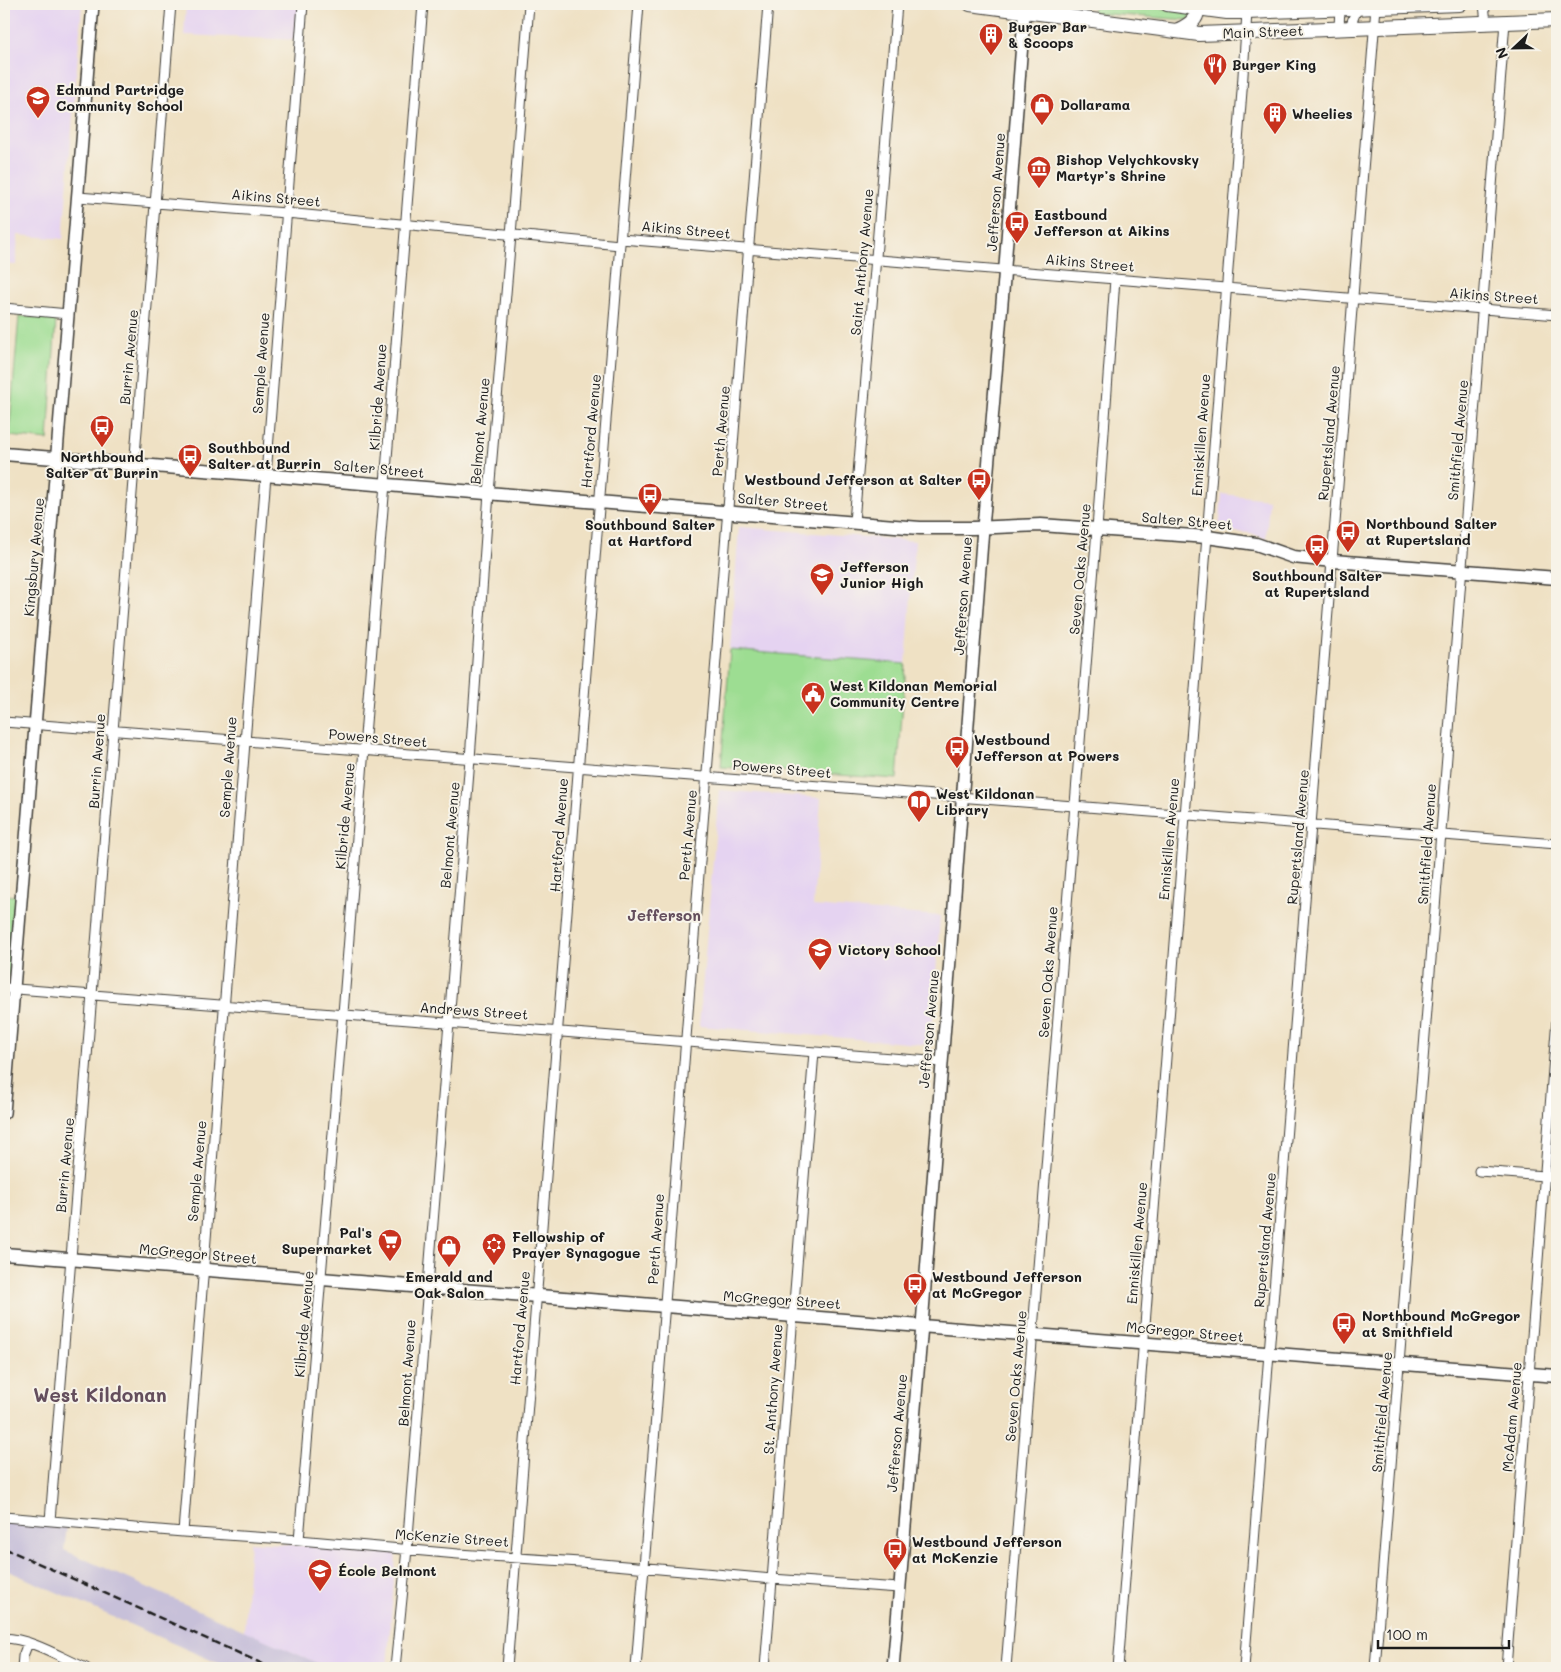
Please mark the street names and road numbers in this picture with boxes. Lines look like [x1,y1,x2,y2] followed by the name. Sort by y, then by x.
[1222,21,1304,42] street label: Main Street
[982,132,1009,252] street label: Jefferson Avenue
[231,184,321,211] street label: Aikins Street
[846,188,877,336] street label: Saint Anthony Avenue
[641,216,731,243] street label: Aikins Street
[1045,249,1135,276] street label: Aikins Street
[1449,283,1539,308] street label: Aikins Street
[115,309,142,405] street label: Burrin Avenue
[247,312,274,414] street label: Semple Avenue
[364,343,391,451] street label: Kilbride Avenue
[1313,365,1344,501] street label: Rupertsland Avenue
[576,373,605,489] street label: Hartford Avenue
[1187,373,1214,497] street label: Enniskillen Avenue
[465,377,494,485] street label: Belmont Avenue
[1443,379,1472,501] street label: Smithfield Avenue
[707,385,734,477] street label: Perth Avenue
[333,455,425,482] street label: Salter Street
[737,488,829,515] street label: Salter Street
[19,497,48,617] street label: Kingsbury Avenue
[1064,502,1095,635] street label: Seven Oaks Avenue
[1141,507,1233,534] street label: Salter Street
[949,536,976,656] street label: Jefferson Avenue
[84,713,109,809] street label: Burrin Avenue
[214,716,241,818] street label: Semple Avenue
[328,724,428,751] street label: Powers Street
[732,755,832,782] street label: Powers Street
[330,762,359,870] street label: Kilbride Avenue
[1282,769,1313,905] street label: Rupertsland Avenue
[545,777,572,893] street label: Hartford Avenue
[1154,777,1183,901] street label: Enniskillen Avenue
[435,781,464,889] street label: Belmont Avenue
[1413,783,1440,905] street label: Smithfield Avenue
[674,789,701,881] street label: Perth Avenue
[1033,906,1062,1038] street label: Seven Oaks Avenue
[914,969,943,1089] street label: Jefferson Avenue
[419,997,529,1024] street label: Andrews Street
[51,1117,78,1213] street label: Burrin Avenue
[183,1120,210,1222] street label: Semple Avenue
[1249,1172,1280,1308] street label: Rupertsland Avenue
[1122,1181,1151,1305] street label: Enniskillen Avenue
[643,1193,668,1285] street label: Perth Avenue
[138,1239,258,1268] street label: McGregor Street
[289,1270,318,1378] street label: Kilbride Avenue
[505,1270,534,1386] street label: Hartford Avenue
[723,1286,842,1313] street label: McGregor Street
[1000,1309,1031,1442] street label: Seven Oaks Avenue
[1125,1317,1245,1346] street label: McGregor Street
[393,1319,420,1427] street label: Belmont Avenue
[758,1323,787,1455] street label: St. Anthony Avenue
[1367,1351,1396,1473] street label: Smithfield Avenue
[1497,1361,1526,1473] street label: McAdam Avenue
[882,1373,911,1493] street label: Jefferson Avenue
[394,1524,510,1551] street label: McKenzie Street

